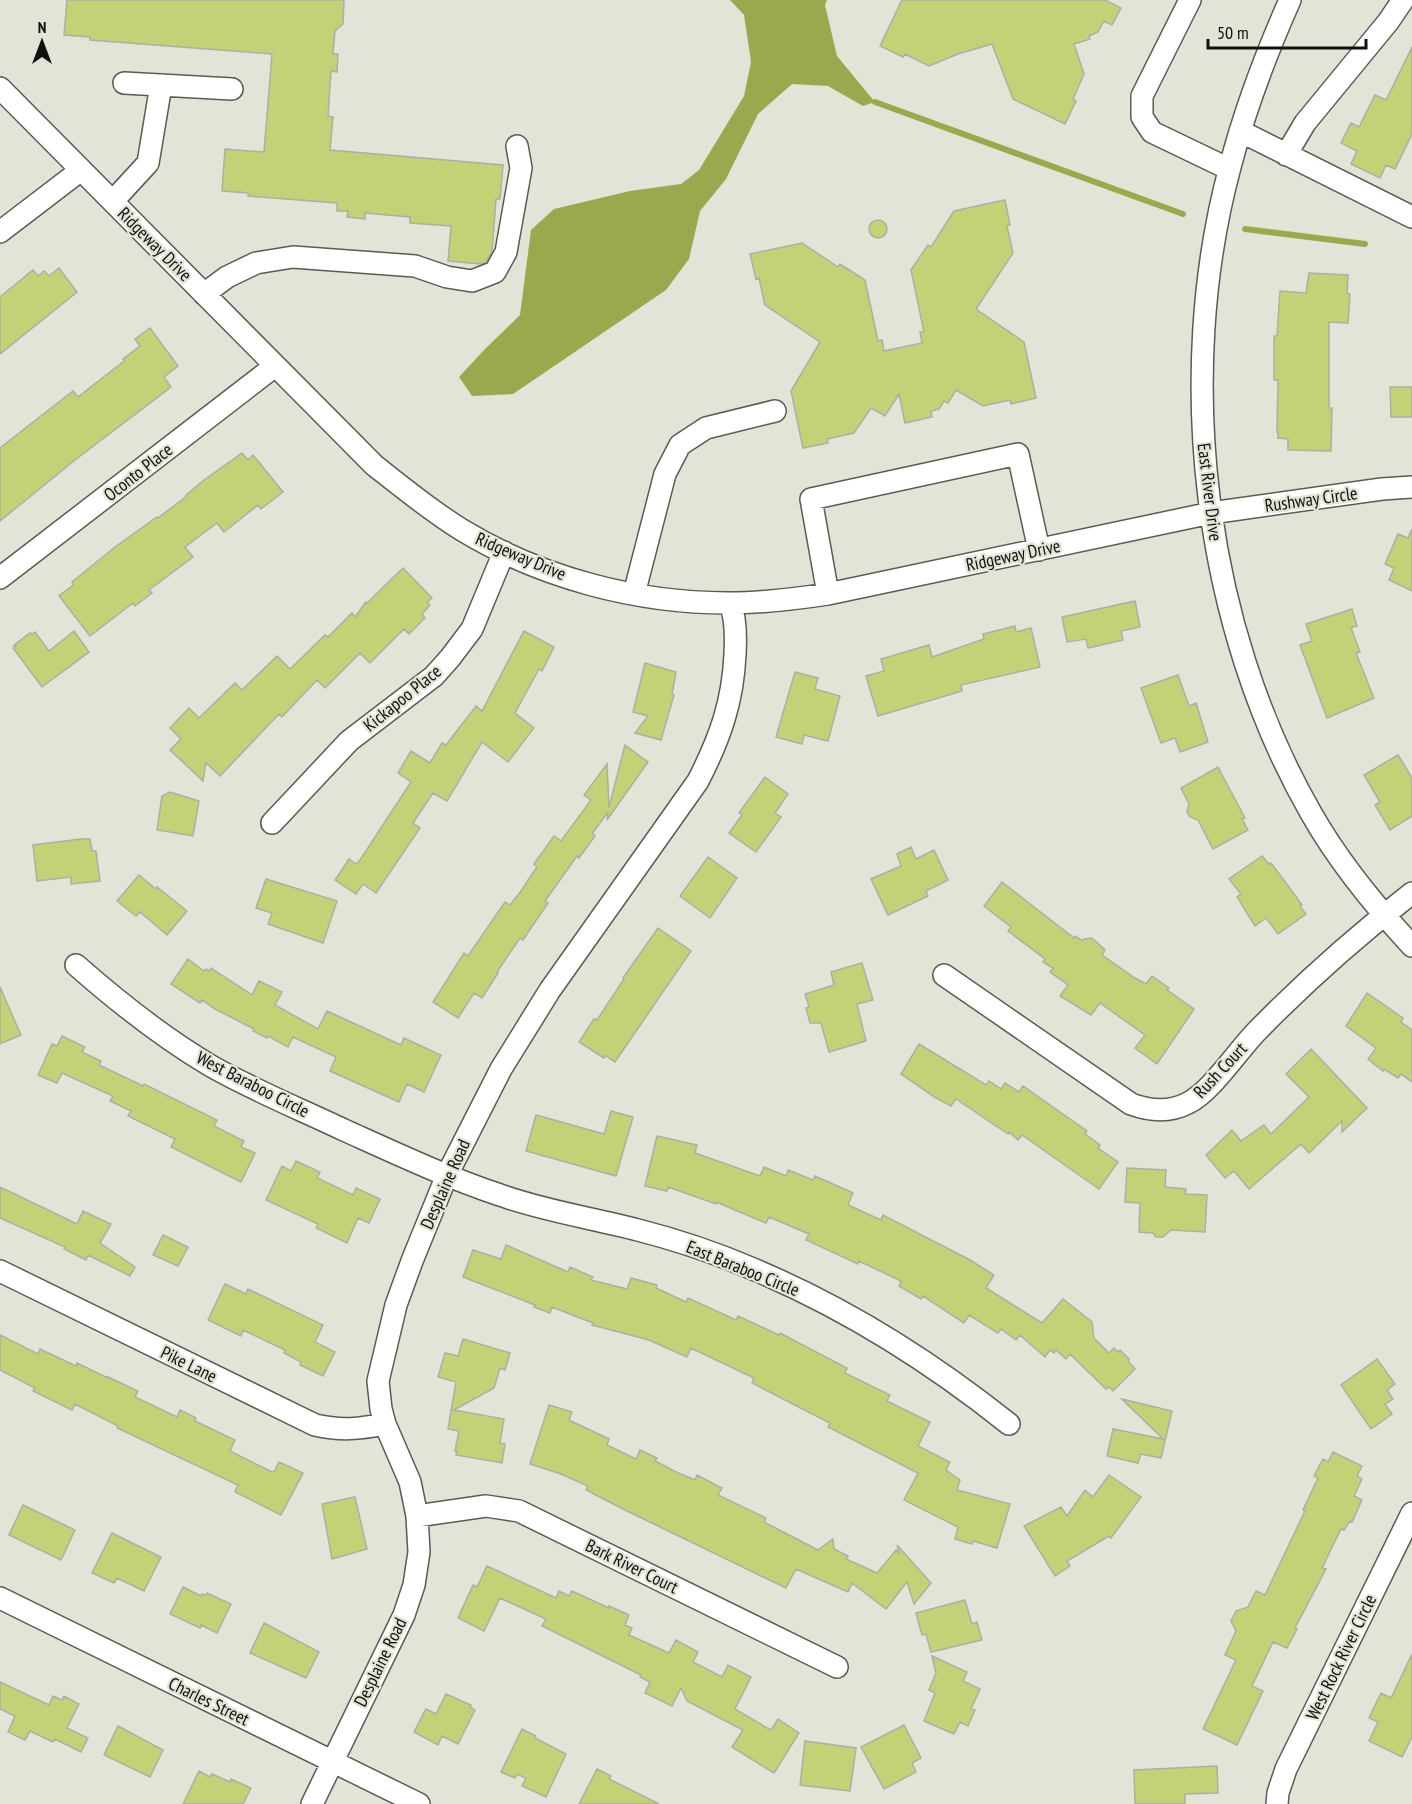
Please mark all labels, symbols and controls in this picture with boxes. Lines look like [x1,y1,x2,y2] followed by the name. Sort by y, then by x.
[12,12,72,72] north arrow
[1208,12,1366,50] scale bar
[38,17,46,37] text: N
[1217,21,1249,44] text: 50 m
[113,202,197,286] street label: Ridgeway Drive
[99,438,177,506] street label: Oconto Place
[1193,442,1227,542] street label: East River Drive
[1263,481,1359,517] street label: Rushway Circle
[472,527,570,585] street label: Ridgeway Drive
[964,534,1062,576] street label: Ridgeway Drive
[358,660,446,736] street label: Kickapoo Place
[1188,1037,1252,1103] street label: Rush Court
[193,1046,313,1122] street label: West Baraboo Circle
[415,1135,475,1233] street label: Desplaine Road
[683,1235,803,1301] street label: East Baraboo Circle
[157,1341,221,1387] street label: Pike Lane
[582,1534,682,1598] street label: Bark River Court
[1301,1590,1381,1724] street label: West Rock River Circle
[349,1614,411,1710] street label: Desplaine Road
[165,1672,253,1730] street label: Charles Street

